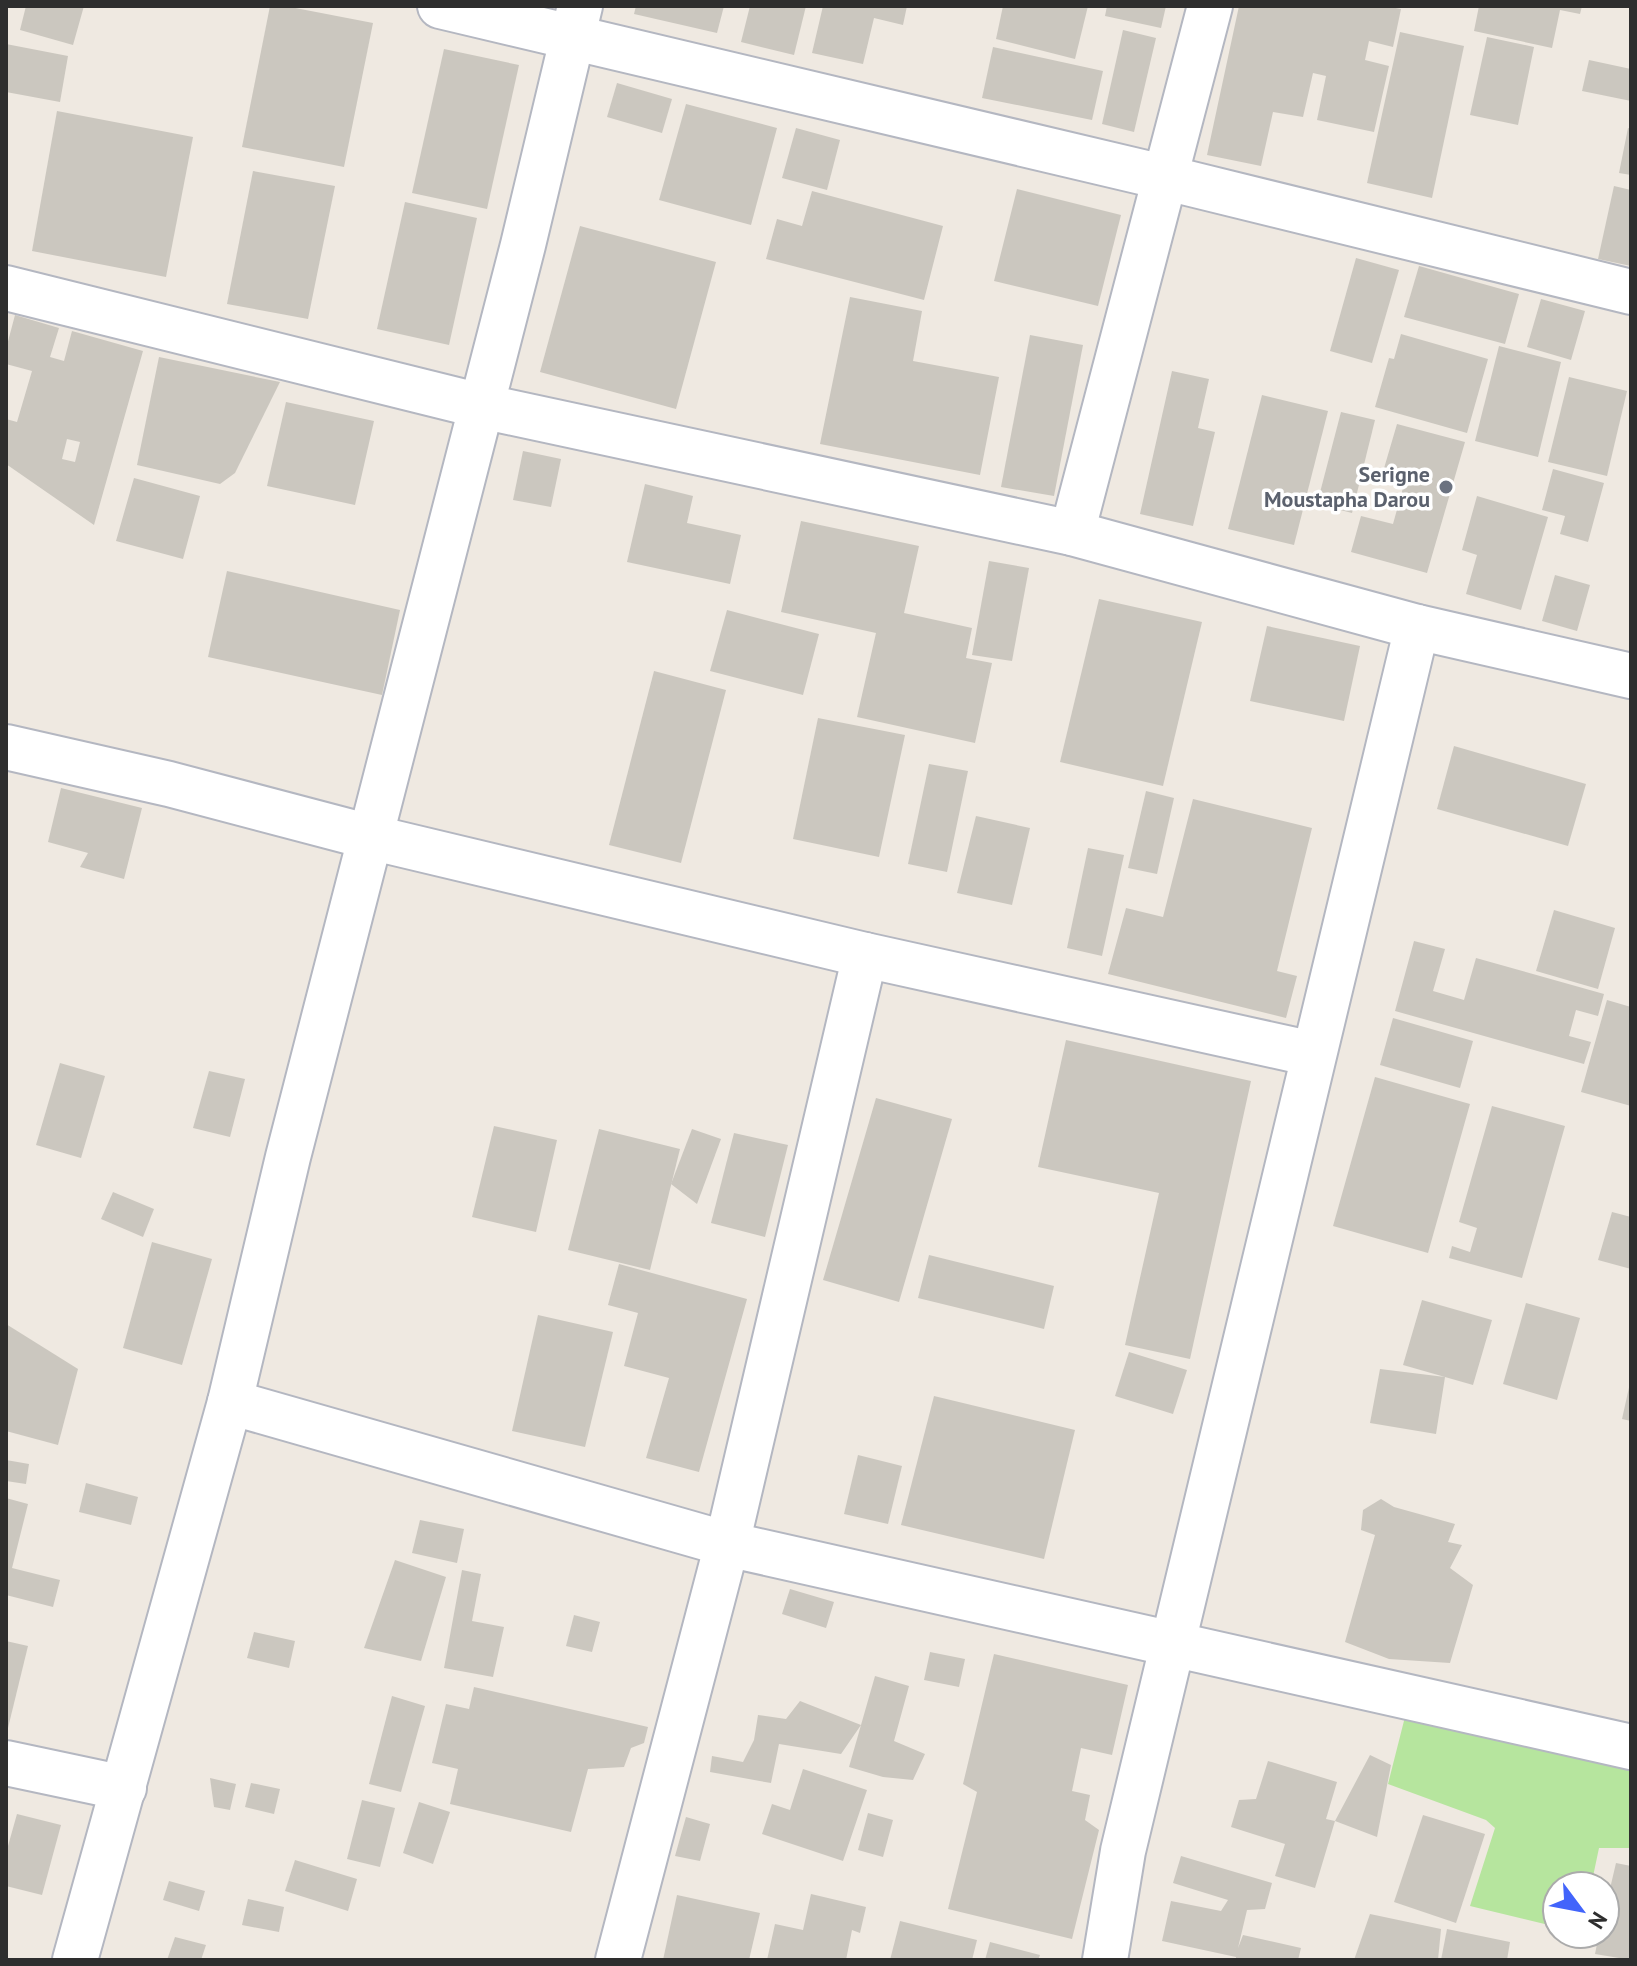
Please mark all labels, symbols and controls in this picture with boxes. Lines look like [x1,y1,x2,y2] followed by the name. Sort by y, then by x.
[1264,460,1430,513] place label: Serigne Moustapha Darou
[1437,478,1455,496] marker: Serigne Moustapha Darou
[1541,1870,1621,1950] north arrow
[1582,1907,1614,1934] text: N

